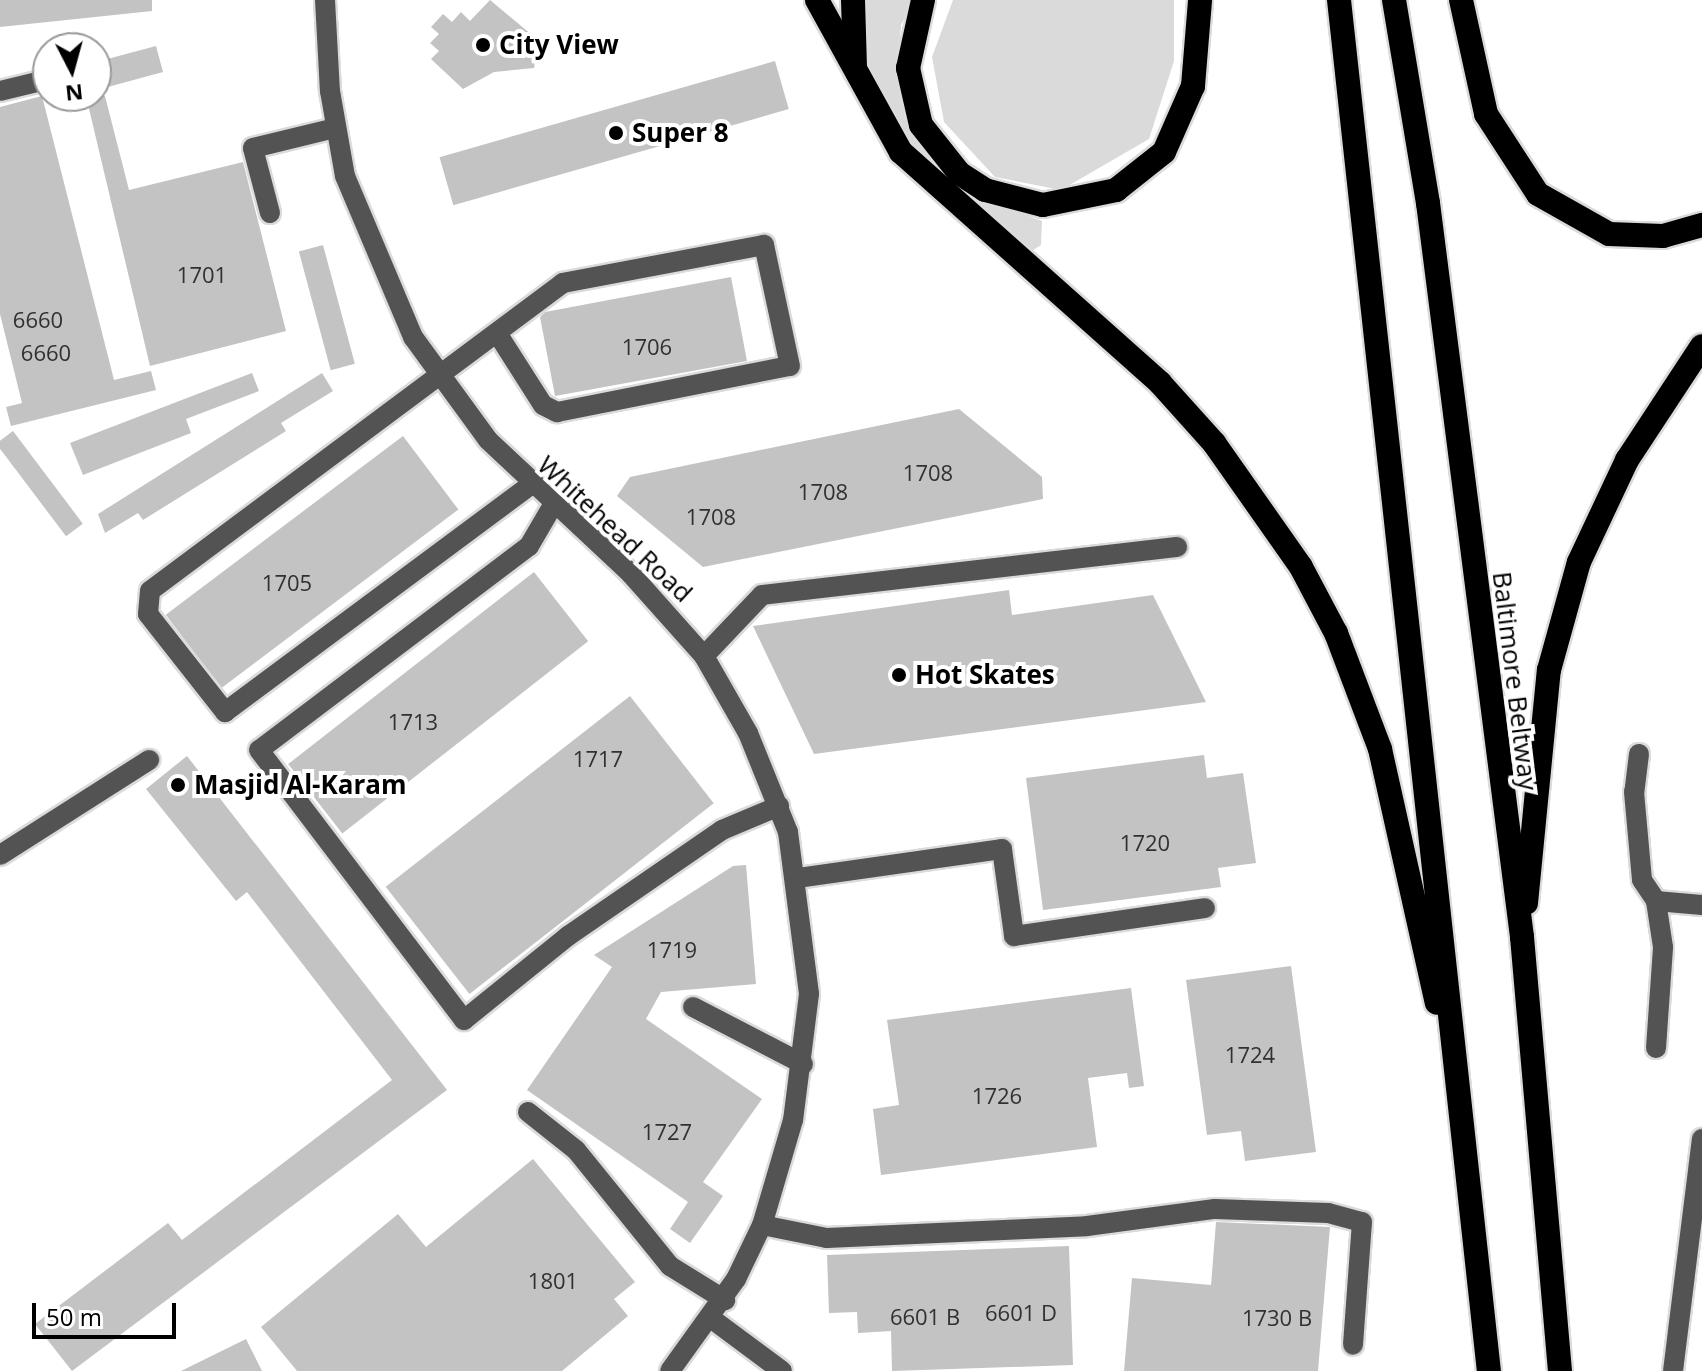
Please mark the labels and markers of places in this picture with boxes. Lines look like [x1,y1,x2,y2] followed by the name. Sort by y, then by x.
[499,29,619,61] place label: City View
[474,36,492,54] marker: City View
[632,117,729,149] place label: Super 8
[607,124,625,142] marker: Super 8
[915,659,1055,691] place label: Hot Skates
[890,666,908,684] marker: Hot Skates
[194,769,406,801] place label: Masjid Al-Karam
[169,776,187,794] marker: Masjid Al-Karam

